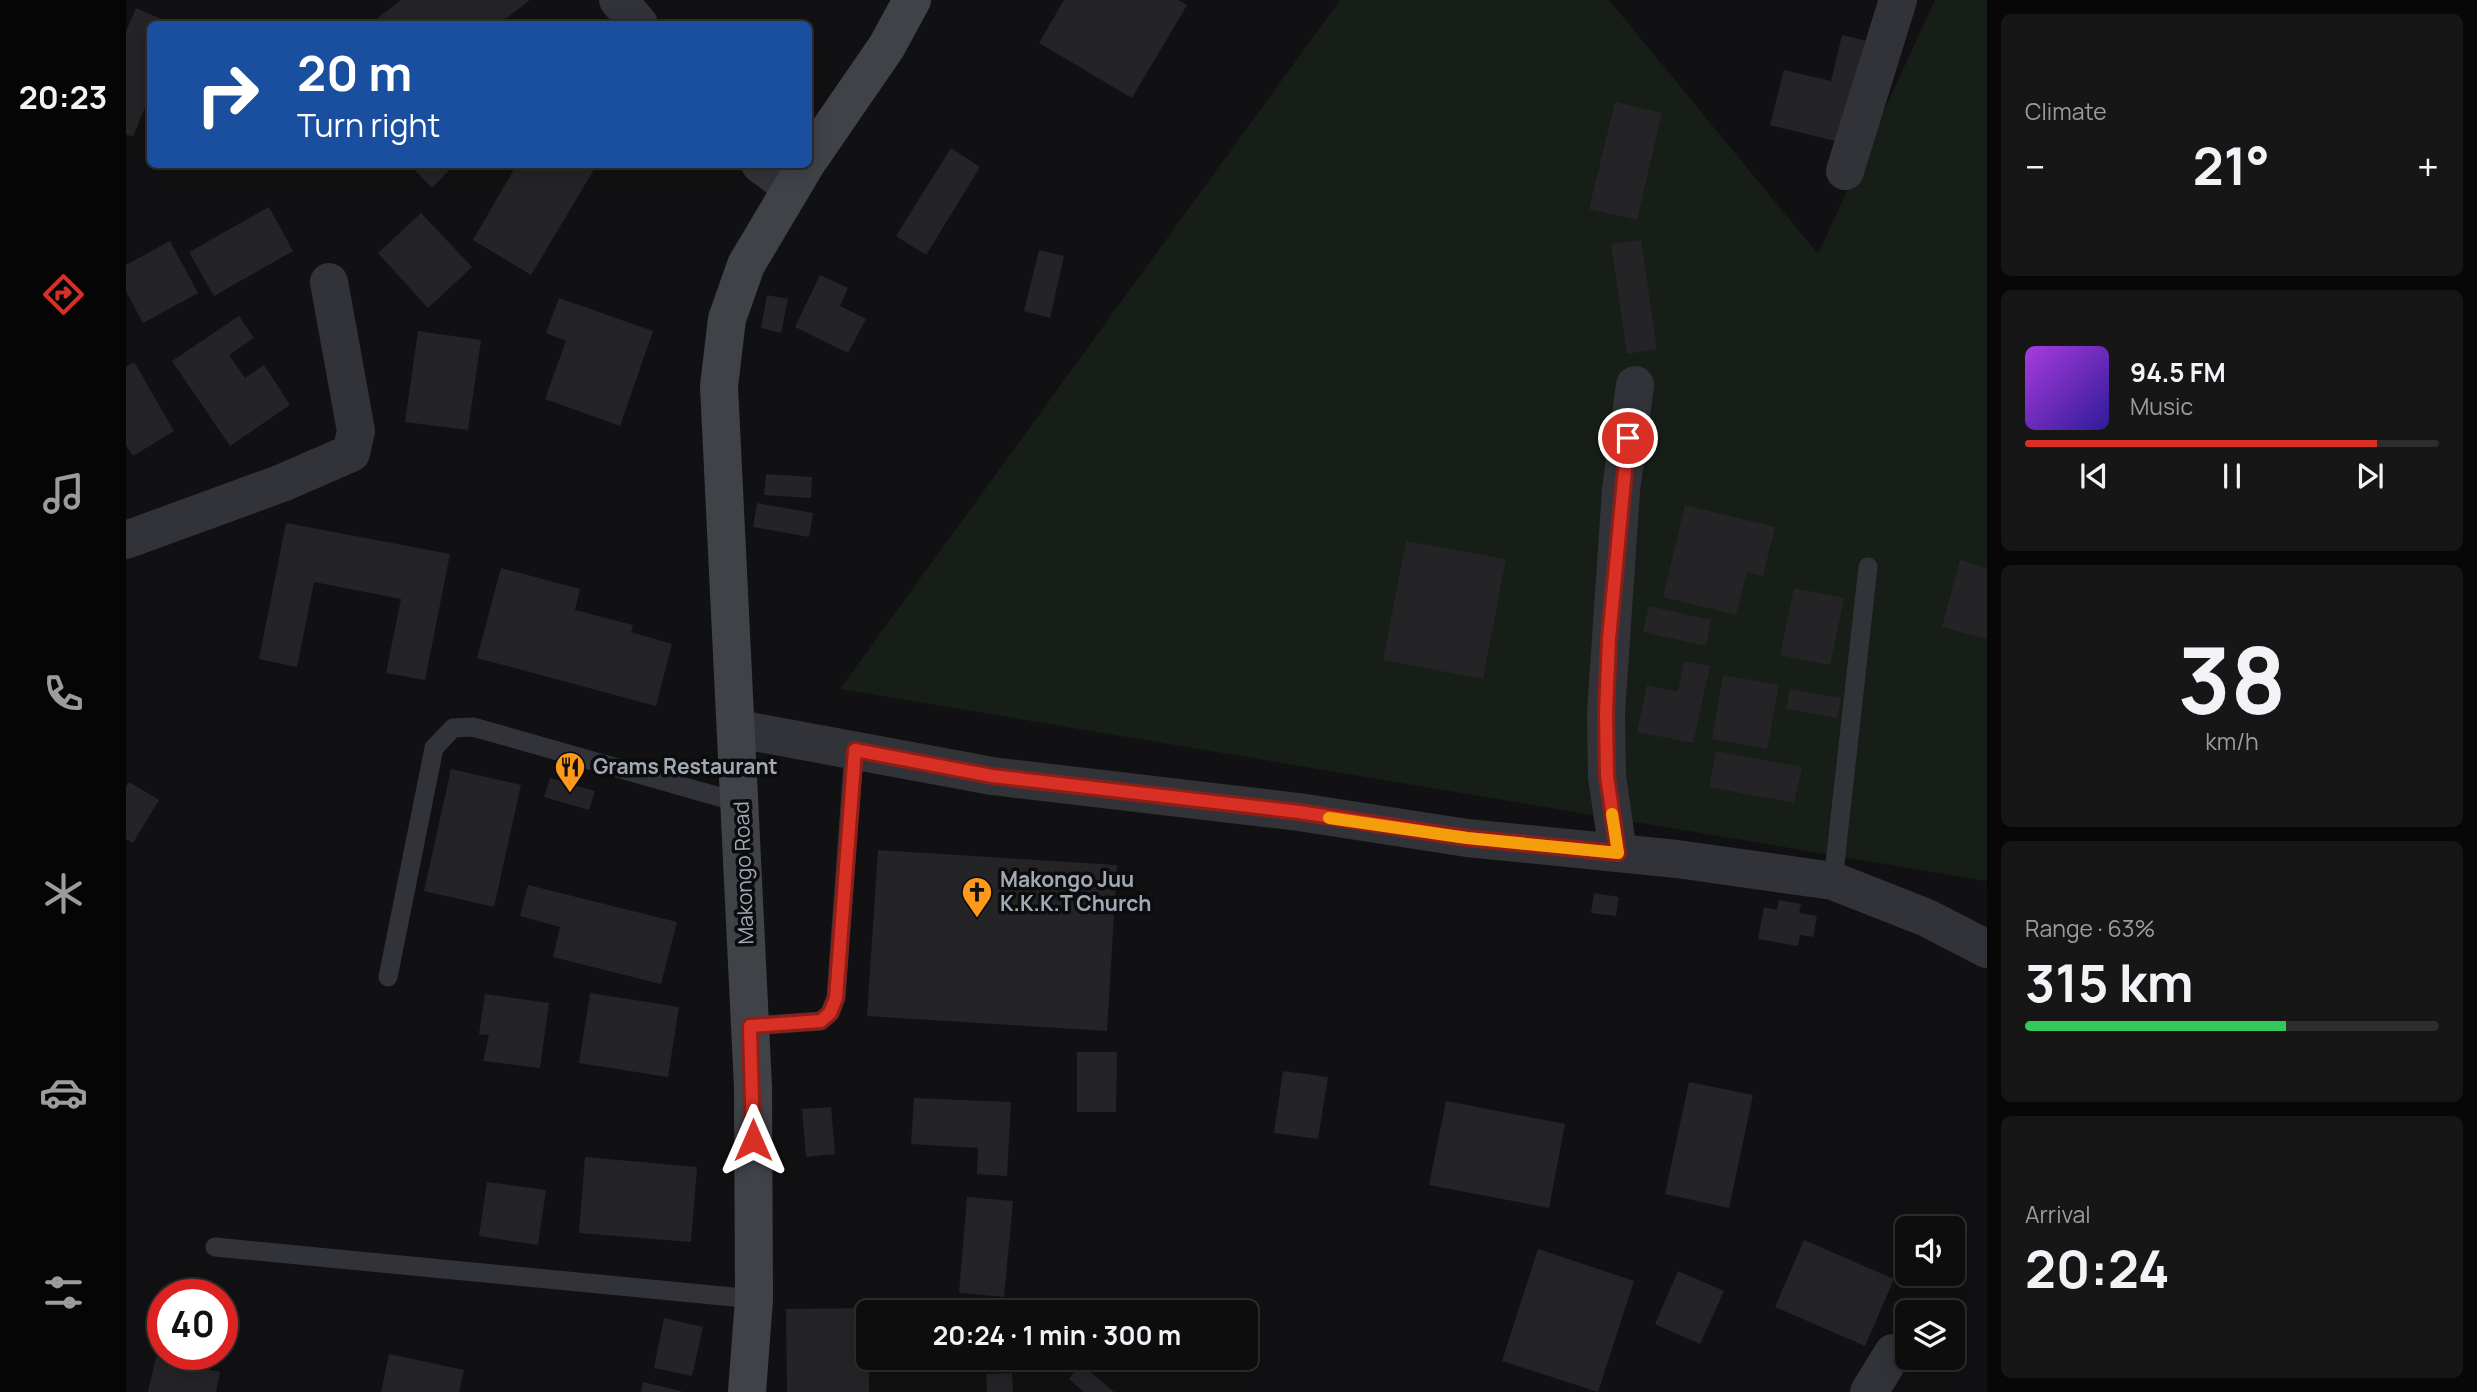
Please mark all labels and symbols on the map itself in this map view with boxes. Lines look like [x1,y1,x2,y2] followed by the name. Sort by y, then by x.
[1598,408,1658,468] pin
[553,750,587,794] restaurant icon: Grams Restaurant
[593,752,778,780] place label: Grams Restaurant
[727,801,759,945] street label: Makongo Road
[1000,865,1151,917] place label: Makongo Juu K.K.K.T Church
[960,875,994,919] church icon: Makongo Juu K.K.K.T Church
[716,1103,790,1177] position arrow
[147,1279,238,1370] speed limit sign: 40

